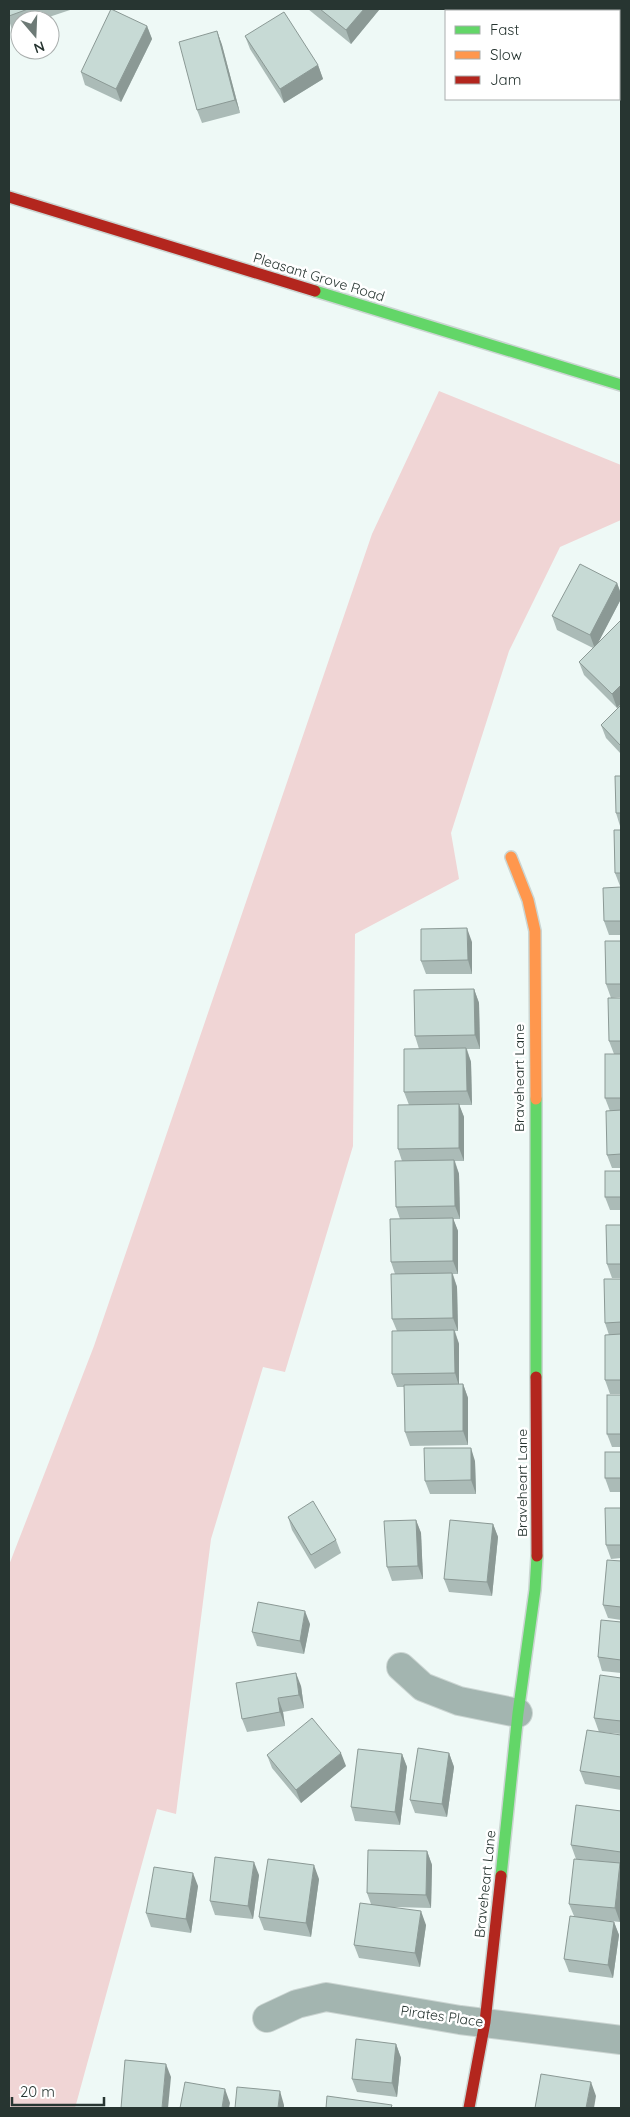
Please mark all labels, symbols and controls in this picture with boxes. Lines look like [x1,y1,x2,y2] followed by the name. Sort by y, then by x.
[10,10,60,60] north arrow
[445,10,620,100] legend
[490,20,519,39] text: Fast
[31,37,47,57] text: N
[490,45,522,64] text: Slow
[490,70,521,89] text: Jam
[251,248,387,306] street label: Pleasant Grove Road
[510,1024,528,1132] street label: Braveheart Lane
[513,1429,531,1537] street label: Braveheart Lane
[470,1829,500,1939] street label: Braveheart Lane
[400,2001,485,2031] street label: Pirates Place
[12,2074,105,2106] scale bar
[20,2082,55,2101] text: 20 m

